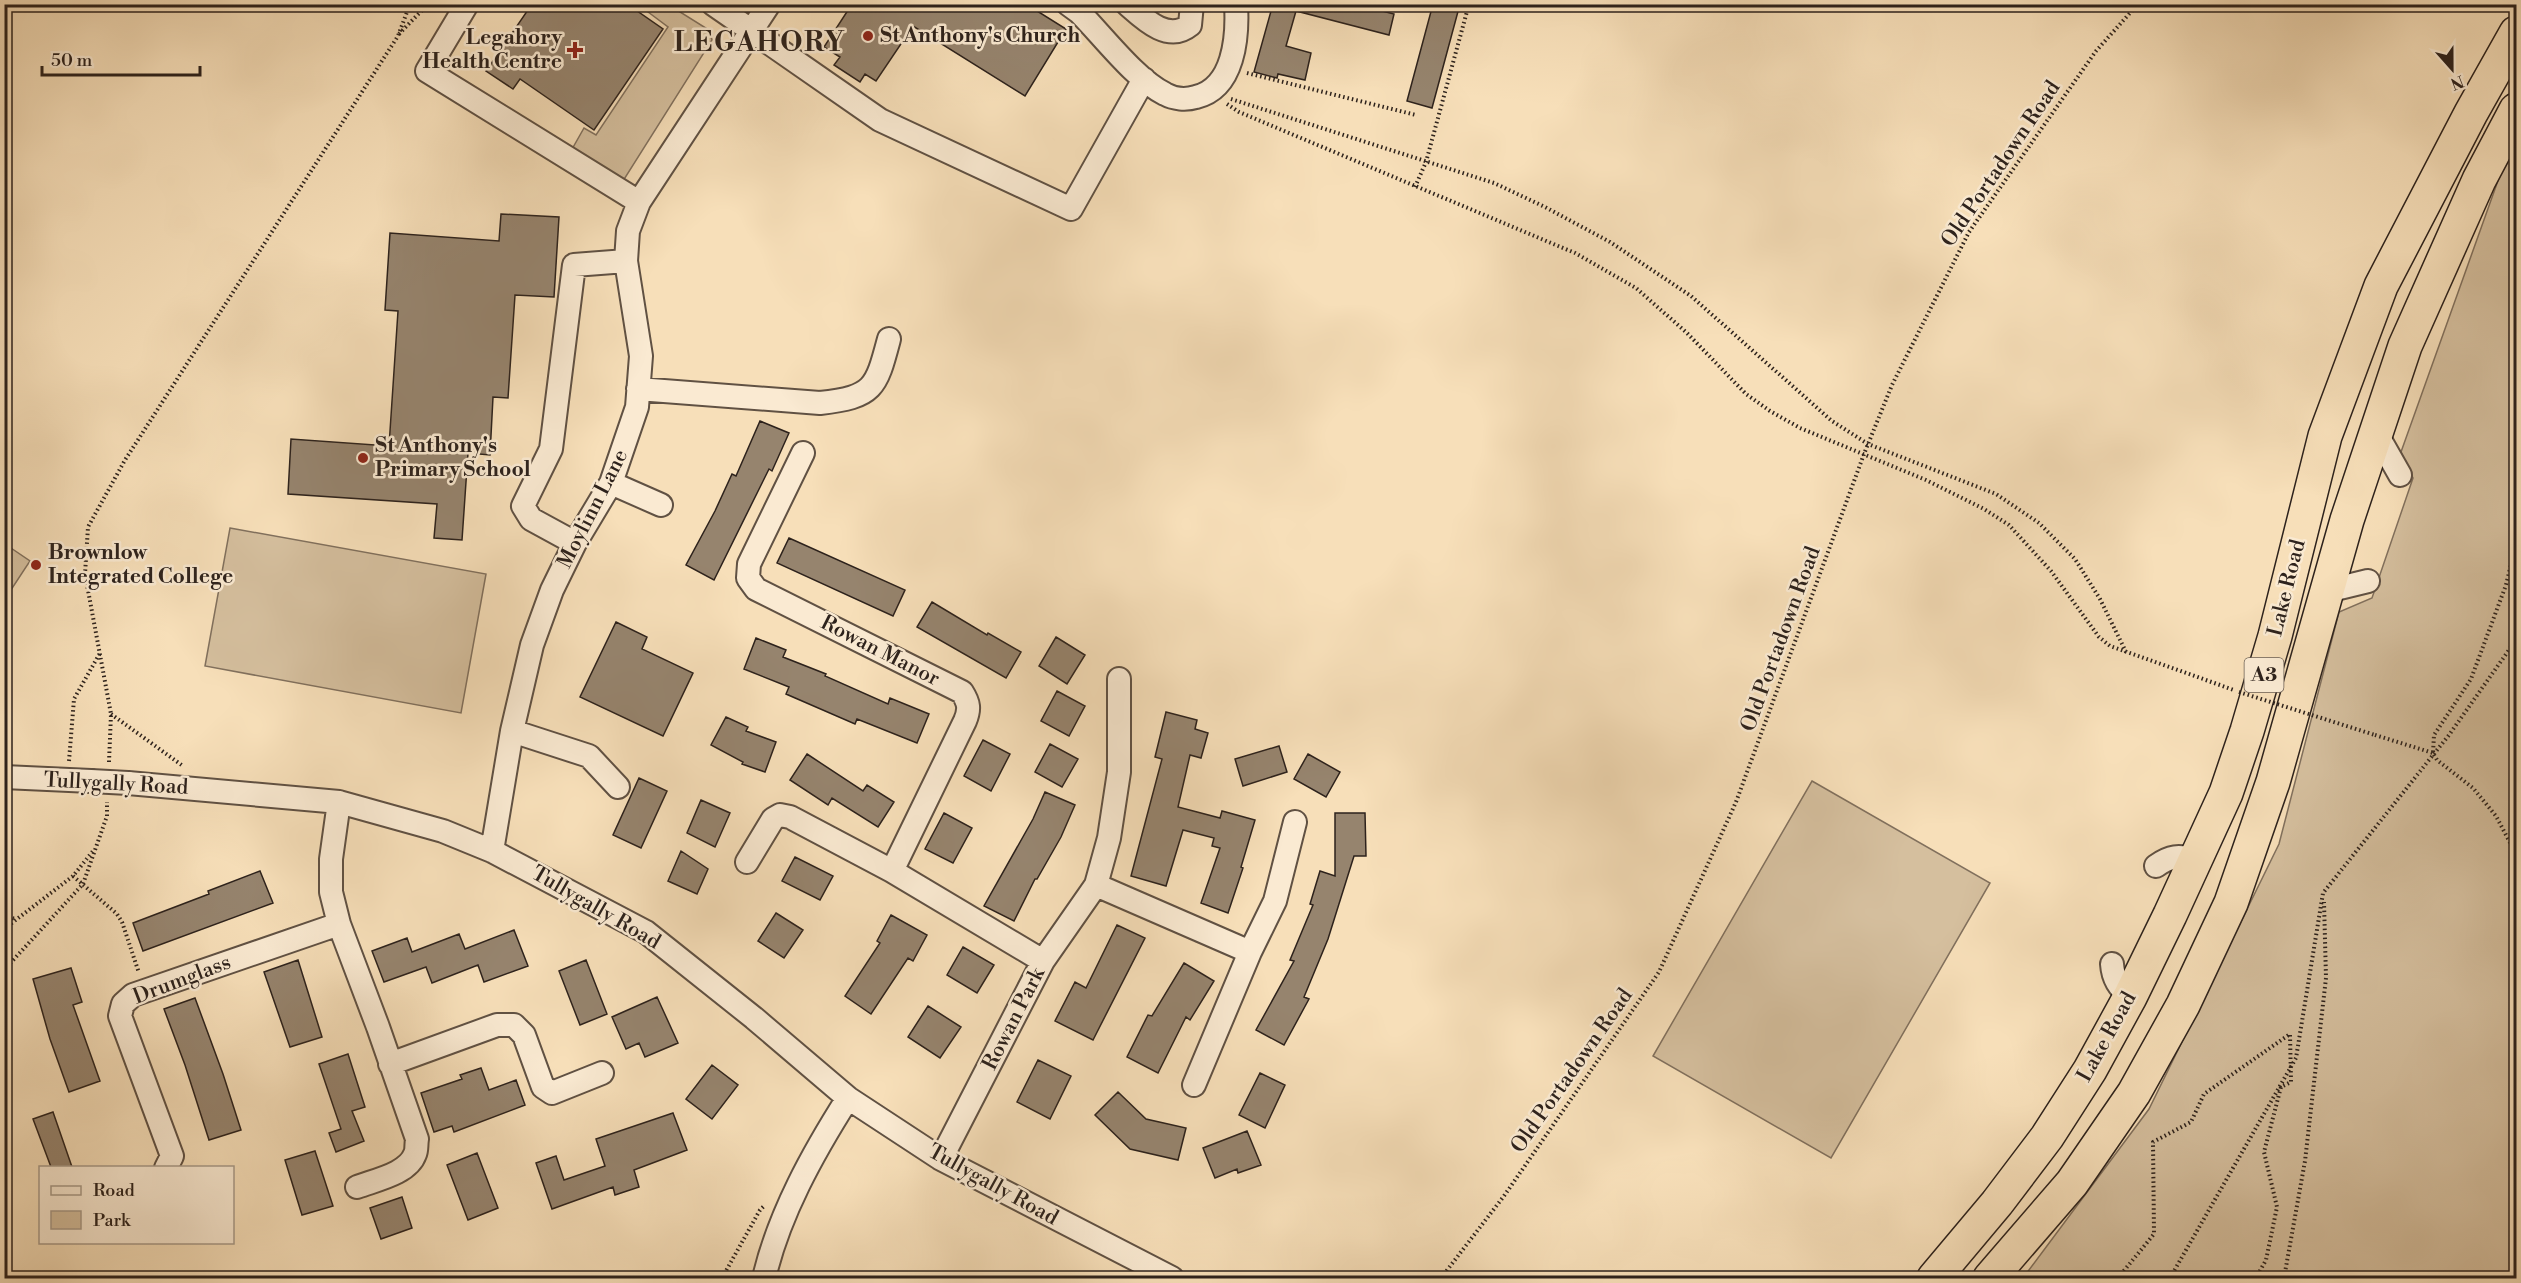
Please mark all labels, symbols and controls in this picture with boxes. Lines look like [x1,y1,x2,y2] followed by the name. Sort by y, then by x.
[880,23,1080,49] place label: St Anthony's Church
[422,25,562,75] place label: Legahory Health Centre
[674,26,846,60] district label: LEGAHORY
[861,29,875,43] marker: St Anthony's Church
[42,39,200,77] scale bar
[2422,39,2482,99] north arrow
[566,41,584,59] marker: Legahory Health Centre
[51,49,93,72] text: 50 m
[2447,70,2467,94] text: N
[1936,76,2066,252] street label: Old Portadown Road
[375,433,531,483] place label: St Anthony's Primary School
[552,445,634,573] street label: Moylinn Lane
[356,451,370,465] marker: St Anthony's Primary School
[2262,537,2312,639] street label: Lake Road
[48,540,233,590] place label: Brownlow Integrated College
[1735,543,1827,735] street label: Old Portadown Road
[29,558,43,572] marker: Brownlow Integrated College
[816,610,944,692] street label: Rowan Manor
[2244,658,2284,692] road number: A3
[43,767,189,801] street label: Tullygally Road
[527,861,665,955] street label: Tullygally Road
[130,950,234,1010] street label: Drumglass
[977,962,1051,1075] street label: Rowan Park
[1505,984,1639,1158] street label: Old Portadown Road
[2072,987,2142,1087] street label: Lake Road
[923,1139,1063,1231] street label: Tullygally Road
[39,1166,234,1244] legend
[93,1179,136,1202] text: Road
[93,1209,132,1232] text: Park

